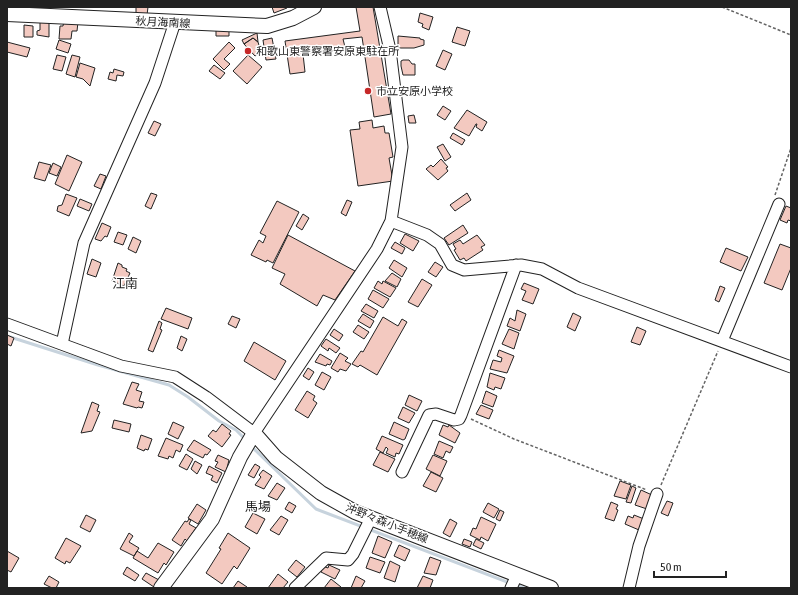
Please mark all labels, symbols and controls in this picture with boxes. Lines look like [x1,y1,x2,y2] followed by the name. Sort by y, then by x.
[135,15,191,29] street label: 秋月海南線
[256,45,400,57] place label: 和歌山東警察署安原東駐在所
[243,46,253,56] marker: 和歌山東警察署安原東駐在所
[376,85,453,97] place label: 市立安原小学校
[363,86,373,96] marker: 市立安原小学校
[112,276,138,291] district label: 江南
[245,499,271,514] district label: 馬場
[344,501,430,545] street label: 沖野々森小手穂線
[654,553,726,579] scale bar
[660,560,682,574] text: 50 m

